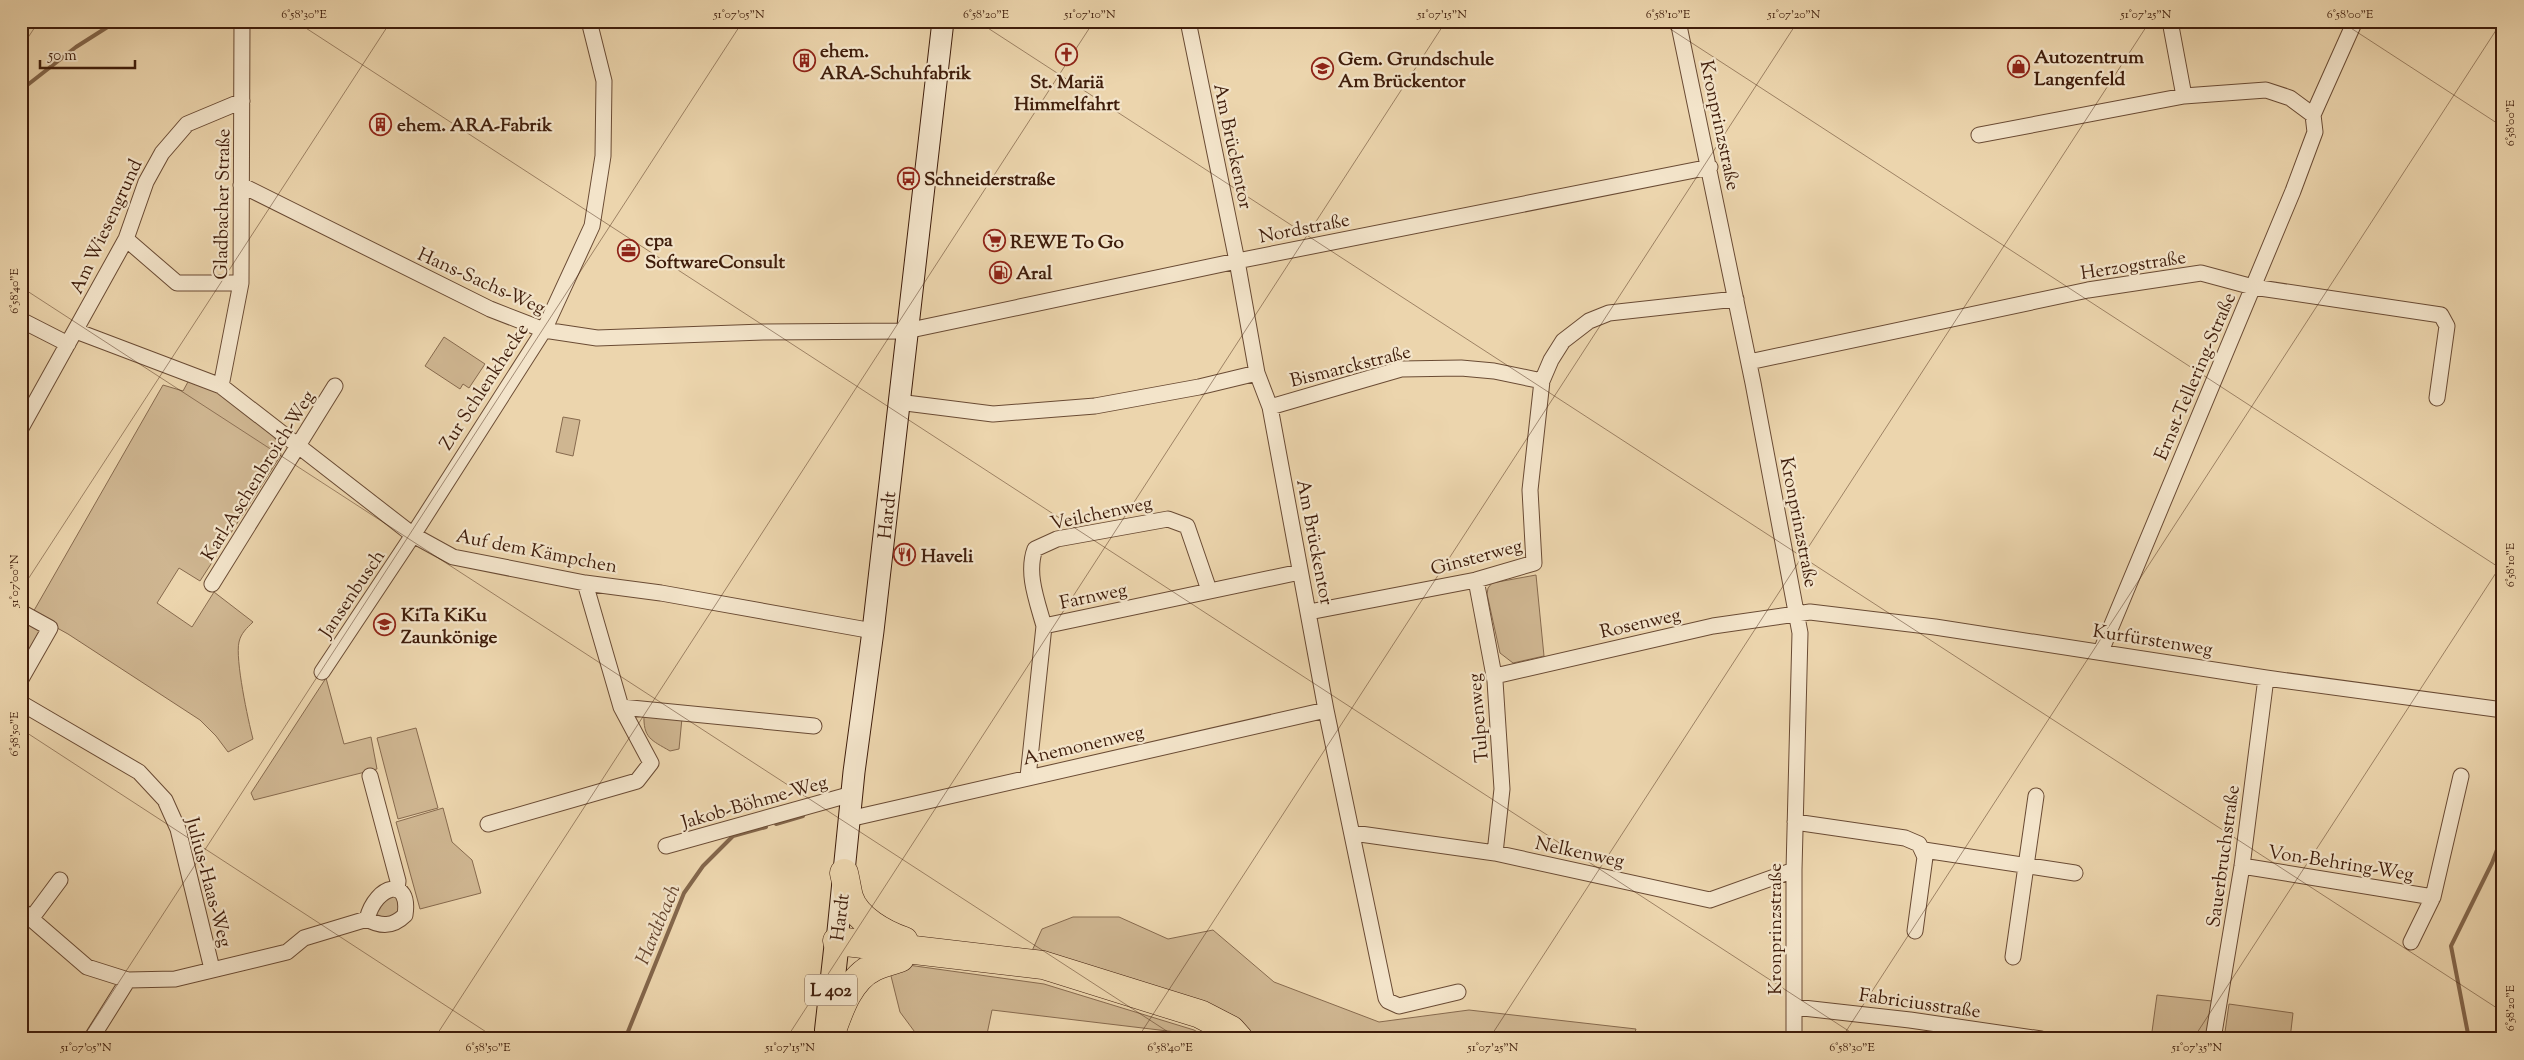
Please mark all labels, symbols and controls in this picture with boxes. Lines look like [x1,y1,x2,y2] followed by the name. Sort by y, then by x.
[281,6,327,24] text: 6°58'30"E
[712,6,765,24] text: 51°07'05"N
[963,6,1010,24] text: 6°58'20"E
[1063,6,1116,24] text: 51°07'10"N
[1416,6,1467,24] text: 51°07'15"N
[1646,6,1691,24] text: 6°58'10"E
[1767,6,1821,24] text: 51°07'20"N
[2120,6,2172,24] text: 51°07'25"N
[2327,6,2374,24] text: 6°58'00"E
[40,38,135,70] scale bar
[820,39,972,88] place label: ehem. ARA-Schuhfabrik
[1055,43,1079,67] church icon: St. Mariä Himmelfahrt
[2034,45,2144,94] place label: Autozentrum Langenfeld
[47,46,77,67] text: 50 m
[1338,47,1494,96] place label: Gem. Grundschule Am Brückentor
[792,49,816,73] building icon: ehem. ARA-Schuhfabrik
[2006,55,2030,79] shop icon: Autozentrum Langenfeld
[1310,57,1334,81] school or university icon: Gem. Grundschule Am Brückentor
[1692,58,1746,193] street label: Kronprinzstraße
[1014,70,1120,119] place label: St. Mariä Himmelfahrt
[1205,81,1258,212] street label: Am Brückentor
[2502,99,2520,146] text: 6°58'00"E
[369,112,393,136] building icon: ehem. ARA-Fabrik
[397,113,553,140] place label: ehem. ARA-Fabrik
[209,128,238,280] street label: Gladbacher Straße
[64,155,150,299] street label: Am Wiesengrund
[896,166,920,190] bus stop icon: Schneiderstraße
[924,167,1056,194] place label: Schneiderstraße
[1257,207,1352,251] street label: Nordstraße
[645,228,785,277] place label: cpa SoftwareConsult
[982,229,1006,253] supermarket icon: REWE To Go
[1010,230,1124,257] place label: REWE To Go
[617,238,641,262] office icon: cpa SoftwareConsult
[413,242,549,323] street label: Hans-Sachs-Weg
[2079,245,2188,288] street label: Herzogstraße
[988,260,1012,284] fuel station icon: Aral
[1016,261,1053,288] place label: Aral
[6,268,24,314] text: 6°58'40"E
[2149,289,2244,465] street label: Ernst-Tellering-Straße
[434,318,536,456] street label: Zur Schlenkhecke
[1287,339,1414,395] street label: Bismarckstraße
[196,386,323,567] street label: Karl-Aschenbroich-Weg
[1772,455,1823,590] street label: Kronprinzstraße
[1288,477,1339,608] street label: Am Brückentor
[873,490,904,540] street label: Hardt
[1048,490,1155,538] street label: Veilchenweg
[454,524,619,581] street label: Auf dem Kämpchen
[1428,533,1525,584] street label: Ginsterweg
[2502,542,2520,587] text: 6°58'10"E
[893,543,917,567] restaurant icon: Haveli
[921,544,974,571] place label: Haveli
[313,545,393,645] street label: Jansenbusch
[6,554,24,608] text: 51°07'00"N
[1057,577,1130,618] street label: Farnweg
[1597,602,1684,647] street label: Rosenweg
[401,603,497,652] place label: KiTa KiKu Zaunkönige
[373,613,397,637] school or university icon: KiTa KiKu Zaunkönige
[2091,619,2215,664] street label: Kurfürstenweg
[1462,672,1497,764] street label: Tulpenweg
[6,711,24,756] text: 6°58'50"E
[1020,719,1147,773] street label: Anemonenweg
[678,770,831,837] street label: Jakob-Böhme-Weg
[2201,783,2248,929] street label: Sauerbruchstraße
[177,814,238,951] street label: Julius-Haas-Weg
[1532,831,1627,876] street label: Nelkenweg
[2266,840,2416,889] street label: Von-Behring-Weg
[1763,863,1790,995] street label: Kronprinzstraße
[629,880,689,970] water label: Hardtbach
[825,892,858,943] street label: Hardt
[805,974,857,1006] road number: L 402
[1857,983,1982,1026] street label: Fabriciusstraße
[2502,984,2520,1031] text: 6°58'20"E
[59,1039,112,1057] text: 51°07'05"N
[466,1039,511,1057] text: 6°58'50"E
[764,1039,815,1057] text: 51°07'15"N
[1147,1039,1193,1057] text: 6°58'40"E
[1467,1039,1519,1057] text: 51°07'25"N
[1829,1039,1875,1057] text: 6°58'30"E
[2171,1039,2223,1057] text: 51°07'35"N

